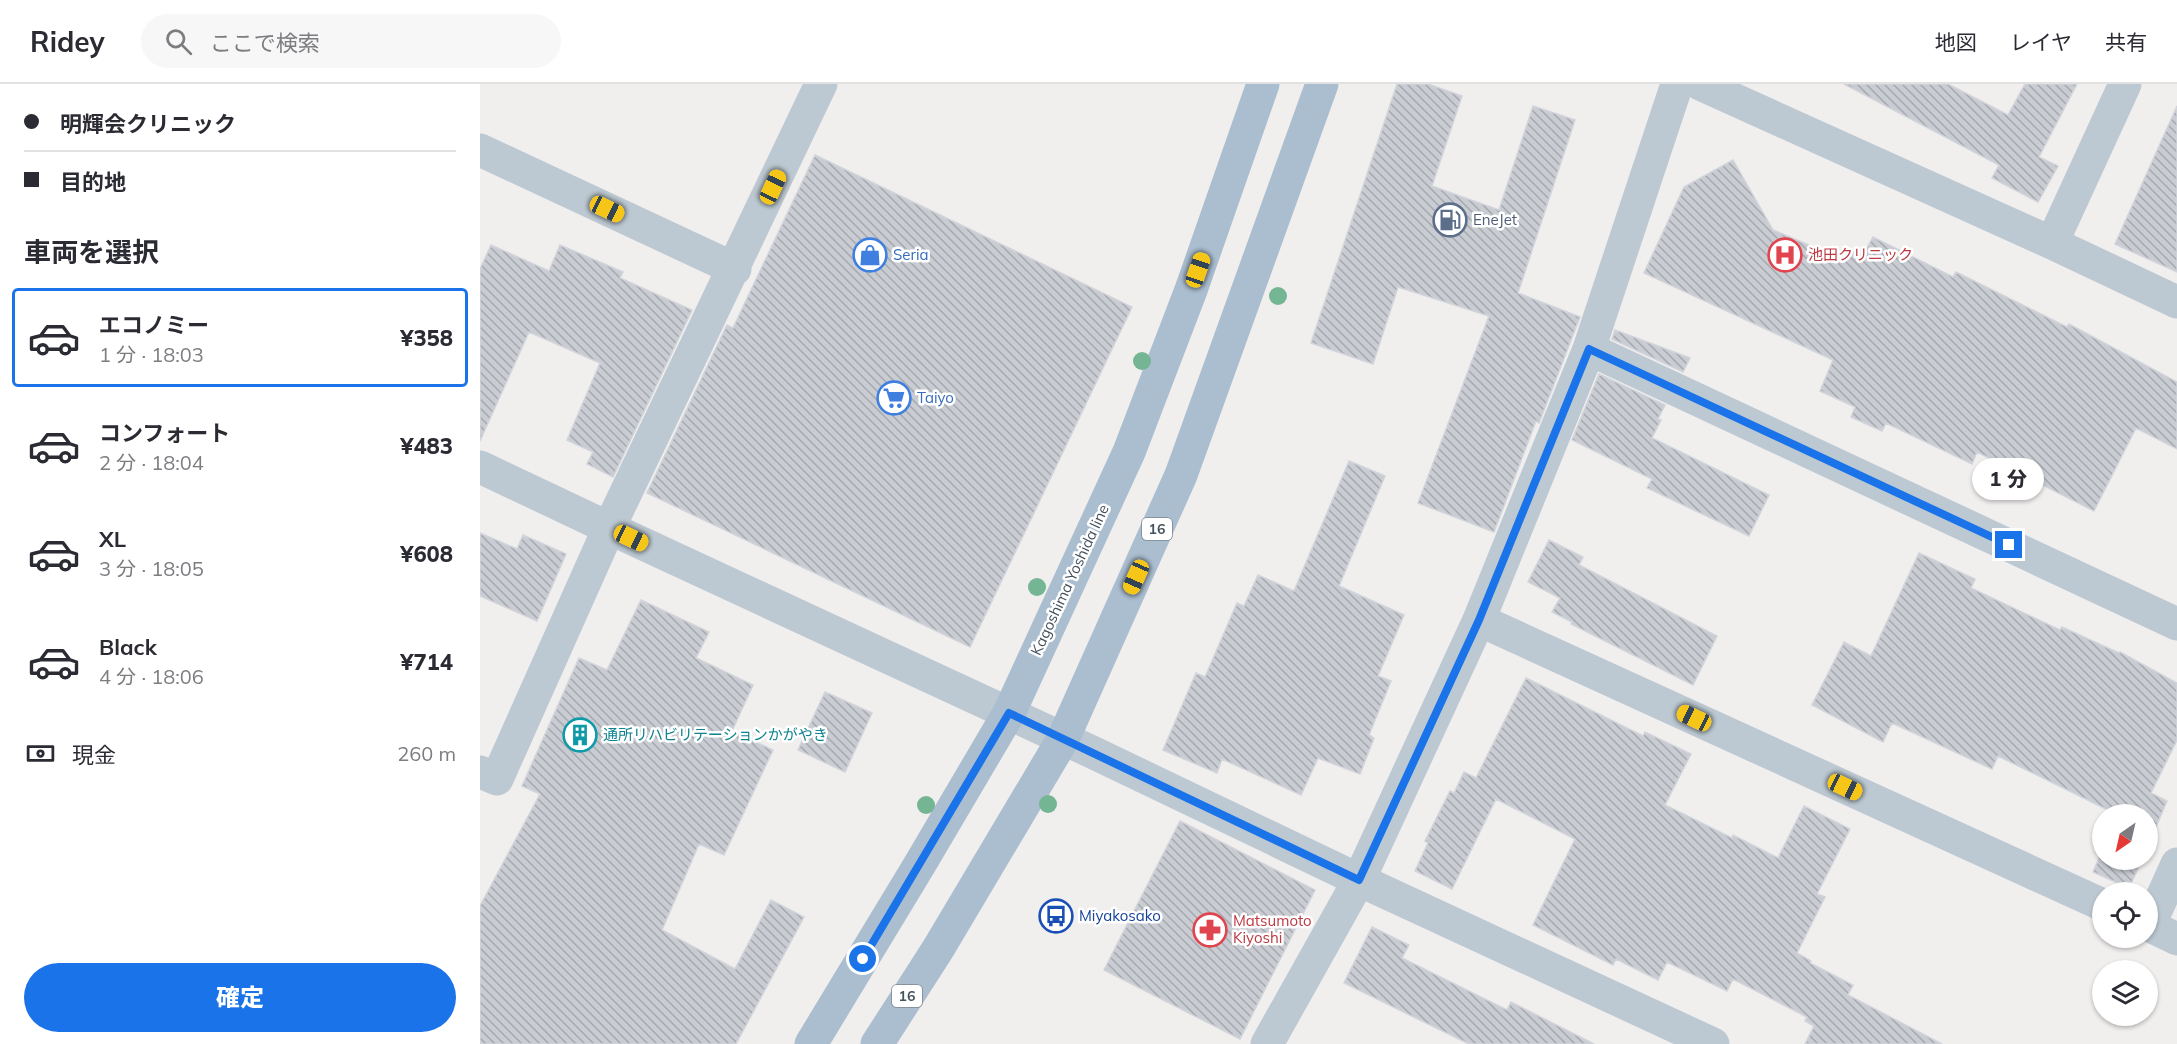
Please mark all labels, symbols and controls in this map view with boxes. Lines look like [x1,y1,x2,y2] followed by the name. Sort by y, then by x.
[141,14,561,68] search box
[30,24,105,59] text: Ridey
[162,25,195,58] icon: search
[210,29,320,57] text: ここで検索
[1935,29,1977,55] text: 地図
[2010,29,2072,55] text: レイヤ
[2105,29,2147,55] text: 共有
[60,110,236,138] text: 明輝会クリニック
[757,167,789,207] car
[60,168,126,196] text: 目的地
[587,193,627,225] car
[1432,202,1468,238] fuel station icon: EneJet
[1473,210,1517,229] place label: EneJet
[24,235,159,269] text: 車両を選択
[852,237,888,273] shop icon: Seria
[1767,237,1803,273] hospital icon: 池田クリニック
[893,245,929,264] place label: Seria
[1808,245,1913,264] place label: 池田クリニック
[1184,250,1212,290] car
[27,311,81,365] icon: car
[99,311,209,339] text: エコノミー
[400,324,453,352] text: ¥358
[99,342,204,367] text: 1 分 · 18:03
[876,380,912,416] supermarket icon: Taiyo
[917,388,954,407] place label: Taiyo
[27,419,81,473] icon: car
[99,419,230,447] text: コンフォート
[400,432,453,460] text: ¥483
[99,450,204,475] text: 2 分 · 18:04
[1973,458,2045,500] callout: 1 分
[1989,466,2027,491] text: 1 分
[1026,501,1113,658] street label: Kagoshima Yoshida line
[1142,518,1172,540] road number: 16
[611,522,651,554] car
[99,525,126,553] text: XL
[27,527,81,581] icon: car
[1995,531,2022,558] route end
[400,540,453,568] text: ¥608
[99,556,204,581] text: 3 分 · 18:05
[1120,557,1152,597] car
[99,633,157,661] text: Black
[27,635,81,689] icon: car
[400,648,453,676] text: ¥714
[99,664,204,689] text: 4 分 · 18:06
[1674,702,1714,734] car
[562,717,598,753] building icon: 通所リハビリテーションかがやき
[603,725,828,744] place label: 通所リハビリテーションかがやき
[24,737,57,770] icon: cash
[72,741,116,769] text: 現金
[397,741,456,766] text: 260 m
[1825,771,1865,803] car
[2092,804,2158,870] north arrow
[2092,804,2158,1026] map controls
[2092,882,2158,948] button: locate
[1038,898,1074,934] bus stop icon: Miyakosako
[1079,906,1161,925] place label: Miyakosako
[1233,911,1312,947] place label: Matsumoto Kiyoshi
[1192,912,1228,948] pharmacy icon: Matsumoto Kiyoshi
[849,945,876,972] route start
[2092,960,2158,1026] button: layers
[24,963,456,1032] button: 確定
[892,985,922,1007] road number: 16

